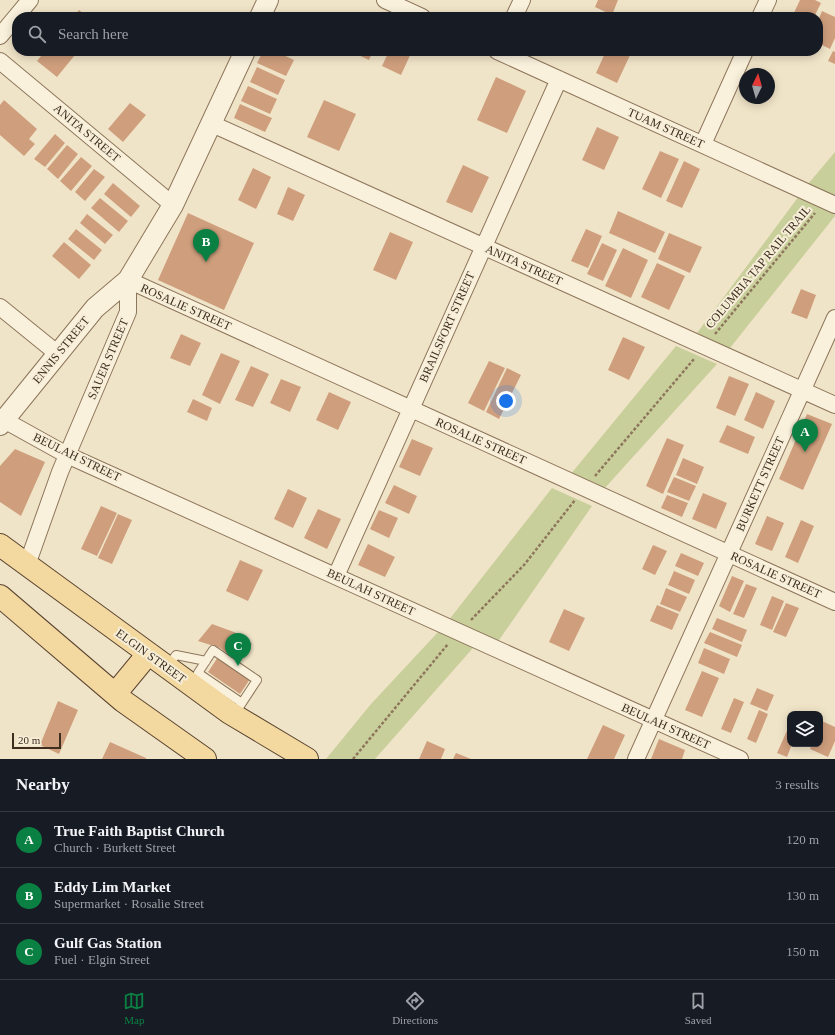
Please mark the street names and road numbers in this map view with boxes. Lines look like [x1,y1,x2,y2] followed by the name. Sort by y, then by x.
[51,101,124,165] street label: ANITA STREET
[626,105,707,151] street label: TUAM STREET
[702,203,814,331] street label: COLUMBIA TAP RAIL TRAIL
[483,242,565,288] street label: ANITA STREET
[416,269,478,384] street label: BRAILSFORT STREET
[139,281,234,334] street label: ROSALIE STREET
[30,313,93,386] street label: ENNIS STREET
[85,316,132,401] street label: SAUER STREET
[434,415,529,468] street label: ROSALIE STREET
[31,430,124,485] street label: BEULAH STREET
[733,434,787,533] street label: BURKETT STREET
[729,549,824,602] street label: ROSALIE STREET
[325,565,418,619] street label: BEULAH STREET
[113,626,189,686] street label: ELGIN STREET
[619,700,713,752] street label: BEULAH STREET

